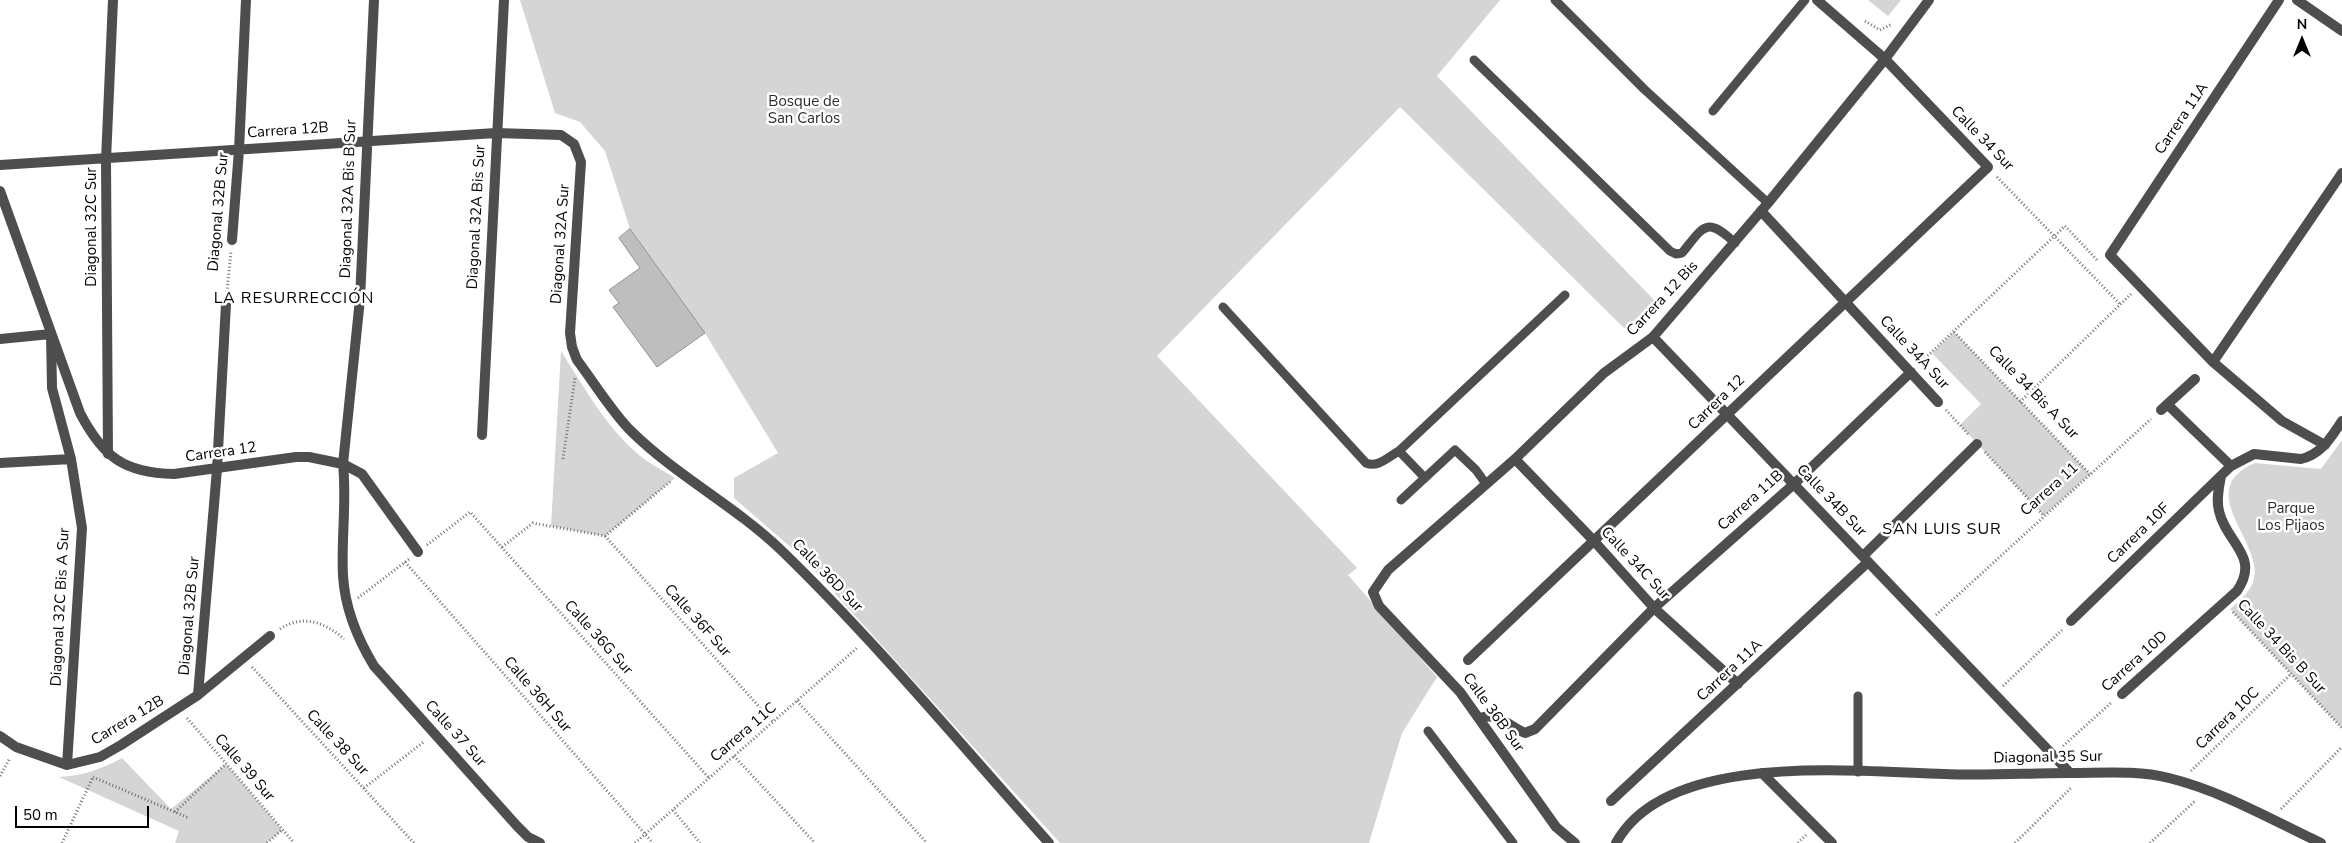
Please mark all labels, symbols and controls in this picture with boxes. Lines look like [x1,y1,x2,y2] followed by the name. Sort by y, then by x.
[2277,15,2327,65] north arrow
[2297,15,2307,34] text: N
[2151,80,2213,158] street label: Carrera 11A
[768,93,840,128] park label: Bosque de San Carlos
[1947,103,2017,175] street label: Calle 34 Sur
[247,119,329,143] street label: Carrera 12B
[337,119,361,279] street label: Diagonal 32A Bis B Sur
[464,144,490,290] street label: Diagonal 32A Bis Sur
[205,152,233,272] street label: Diagonal 32B Sur
[83,167,101,287] street label: Diagonal 32C Sur
[548,183,574,305] street label: Diagonal 32A Sur
[1624,258,1702,340] street label: Carrera 12 Bis
[212,289,376,309] district label: LA RESURRECCIÓN
[1875,312,1953,394] street label: Calle 34A Sur
[1984,343,2082,443] street label: Calle 34 Bis A Sur
[1685,372,1749,434] street label: Carrera 12
[184,439,258,467] street label: Carrera 12
[2017,459,2083,521] street label: Carrera 11
[1792,461,1870,541] street label: Calle 34B Sur
[1715,467,1787,535] street label: Carrera 11B
[2104,500,2174,568] street label: Carrera 10F
[2257,500,2325,535] park label: Parque Los Pijaos
[1881,520,2003,540] district label: SAN LUIS SUR
[1597,524,1673,604] street label: Calle 34C Sur
[48,527,74,687] street label: Diagonal 32C Bis A Sur
[788,536,866,616] street label: Calle 36D Sur
[176,556,204,676] street label: Diagonal 32B Sur
[660,581,734,661] street label: Calle 36F Sur
[2233,596,2329,698] street label: Calle 34 Bis B Sur
[560,597,636,679] street label: Calle 36G Sur
[2098,628,2172,696] street label: Carrera 10D
[1694,636,1766,706] street label: Carrera 11A
[499,653,575,737] street label: Calle 36H Sur
[1458,670,1528,756] street label: Calle 36B Sur
[2192,684,2264,754] street label: Carrera 10C
[88,692,168,750] street label: Carrera 12B
[420,697,490,771] street label: Calle 37 Sur
[707,699,781,767] street label: Carrera 11C
[302,706,372,780] street label: Calle 38 Sur
[210,731,278,805] street label: Calle 39 Sur
[1993,748,2103,768] street label: Diagonal 35 Sur
[18,796,151,828] scale bar
[23,805,58,825] text: 50 m

